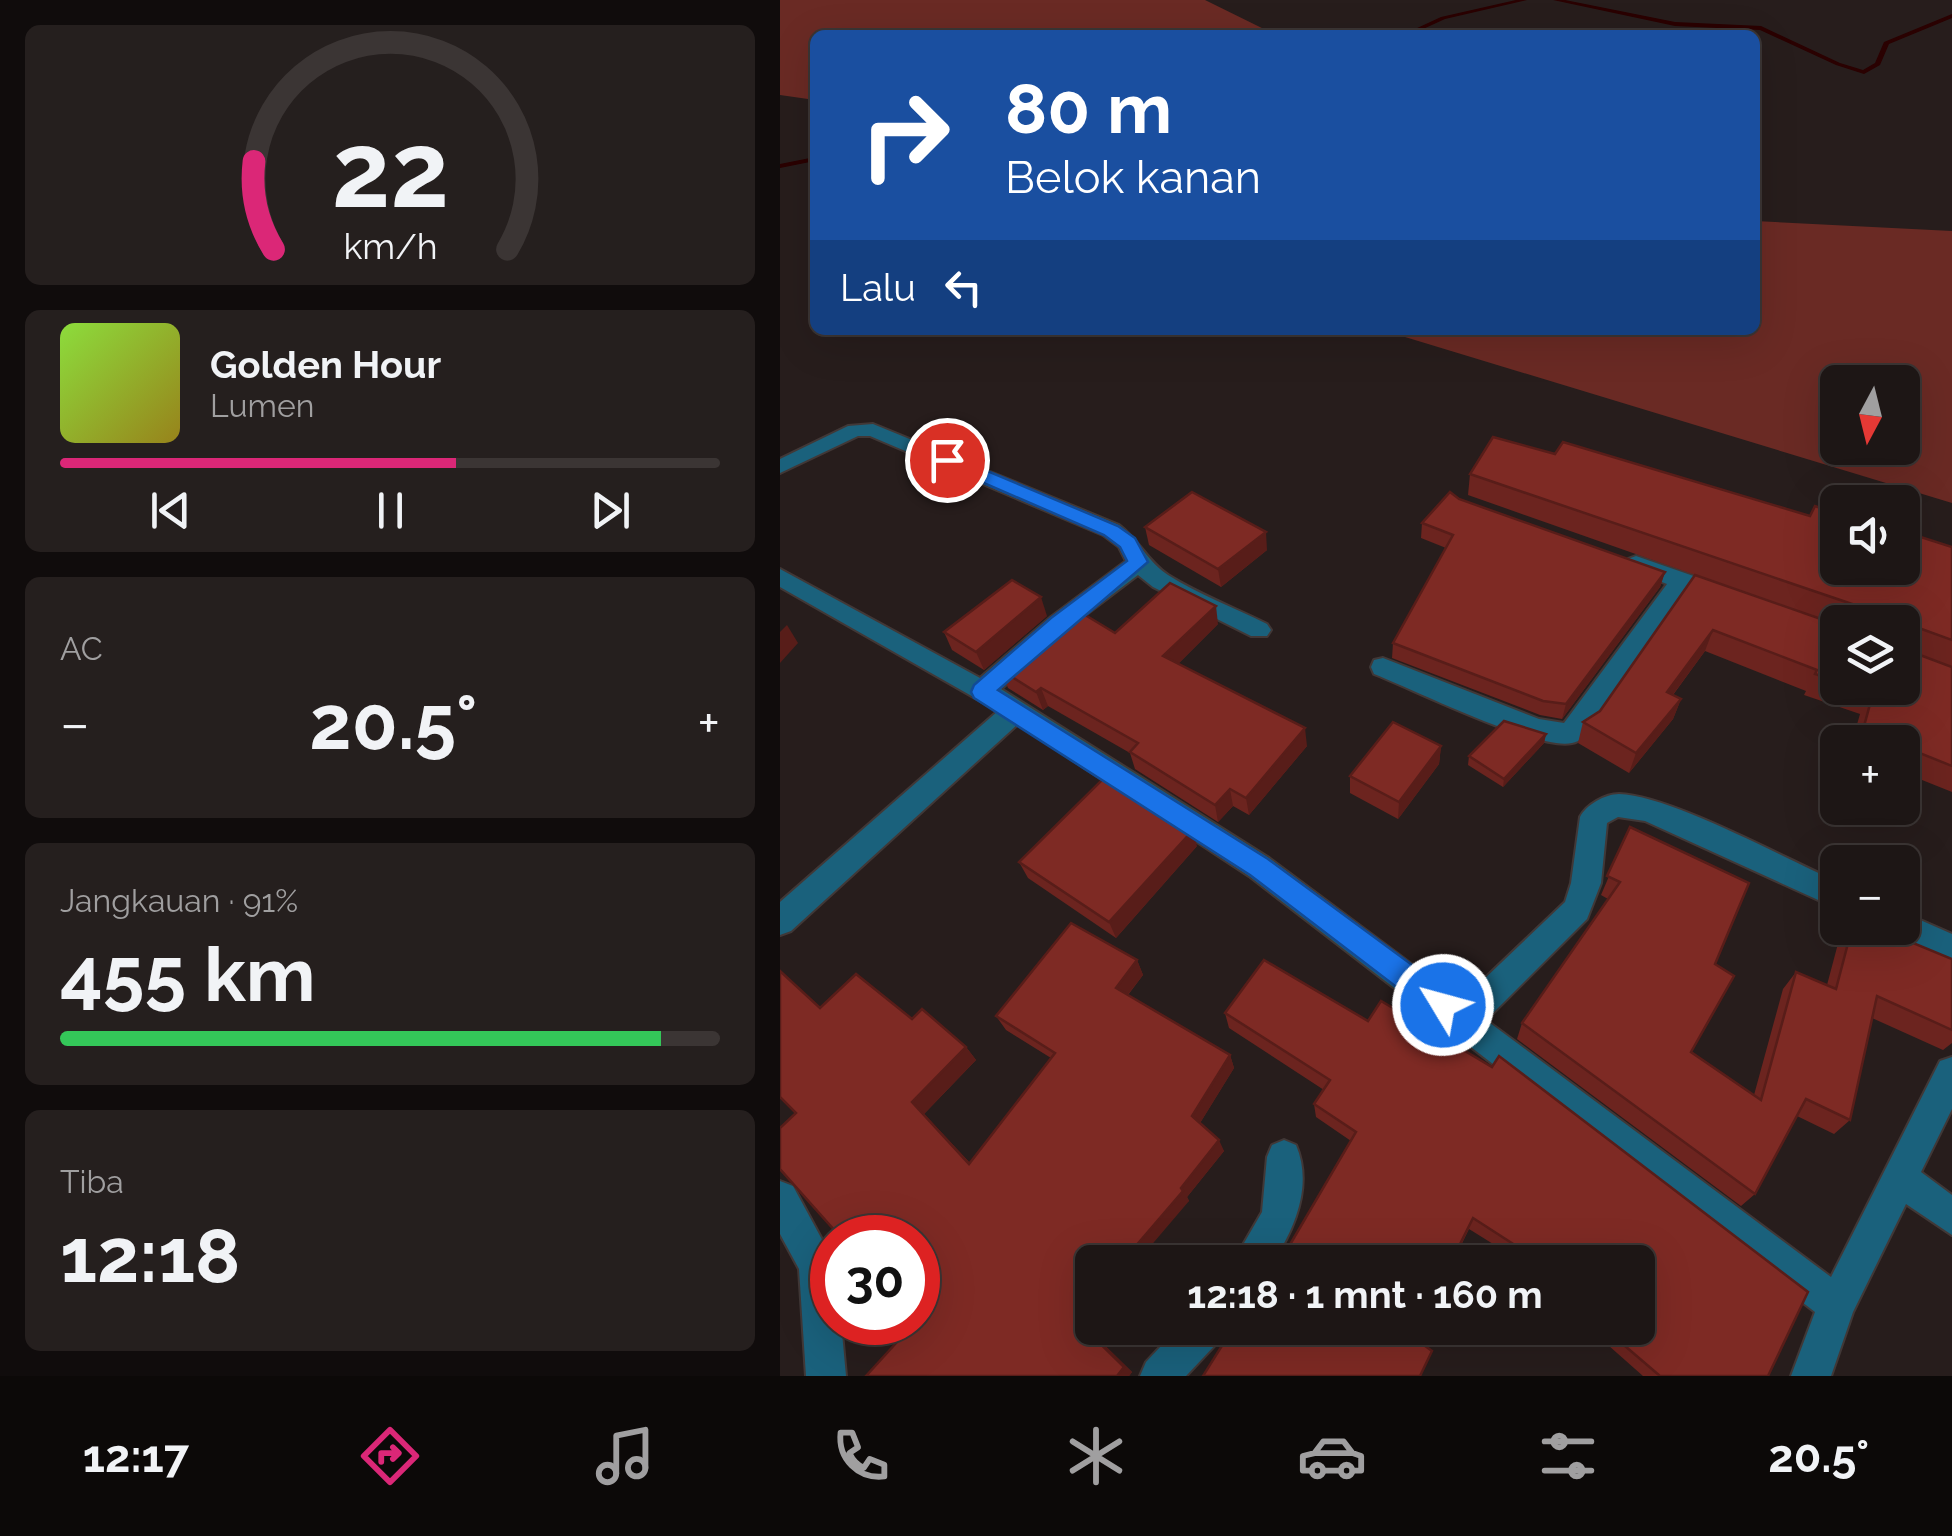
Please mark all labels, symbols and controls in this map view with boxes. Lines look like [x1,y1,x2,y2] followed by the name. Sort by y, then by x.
[1005,67,1172,149] text: 80 m
[840,70,970,200] icon: right
[331,109,449,231] text: 22
[1005,151,1261,204] text: Belok kanan
[343,225,437,267] text: km/h
[936,260,991,315] icon: left
[840,265,916,310] text: Lalu
[210,342,441,387] text: Golden Hour
[1820,365,1920,465] north arrow
[1820,365,1920,945] map controls
[210,387,314,424] text: Lumen
[905,418,990,503] pin
[920,433,975,488] icon: arrive
[143,483,198,538] icon: previous
[363,483,418,538] icon: pause
[583,483,638,538] icon: next
[1820,485,1920,585] button: sound
[1820,605,1920,705] button: layers
[60,630,103,667] text: AC
[309,678,477,767] text: 20.5°
[60,691,90,756] text: −
[697,691,720,756] text: +
[1820,725,1920,825] button: +
[1820,845,1920,945] button: −
[60,882,298,919] text: Jangkauan · 91%
[60,930,316,1019] text: 455 km
[1391,953,1495,1057] position arrow
[60,1163,124,1200] text: Tiba
[60,1211,240,1300] text: 12:18
[810,1215,940,1345] speed limit sign: 30
[1187,1272,1543,1317] text: 12:18 · 1 mnt · 160 m
[355,1421,425,1491] icon: directions
[590,1421,660,1491] icon: music
[826,1421,896,1491] icon: phone
[1061,1421,1131,1491] icon: climate
[1297,1421,1367,1491] icon: car
[1533,1421,1603,1491] icon: filters
[83,1430,189,1483] text: 12:17
[1768,1430,1869,1483] text: 20.5°

